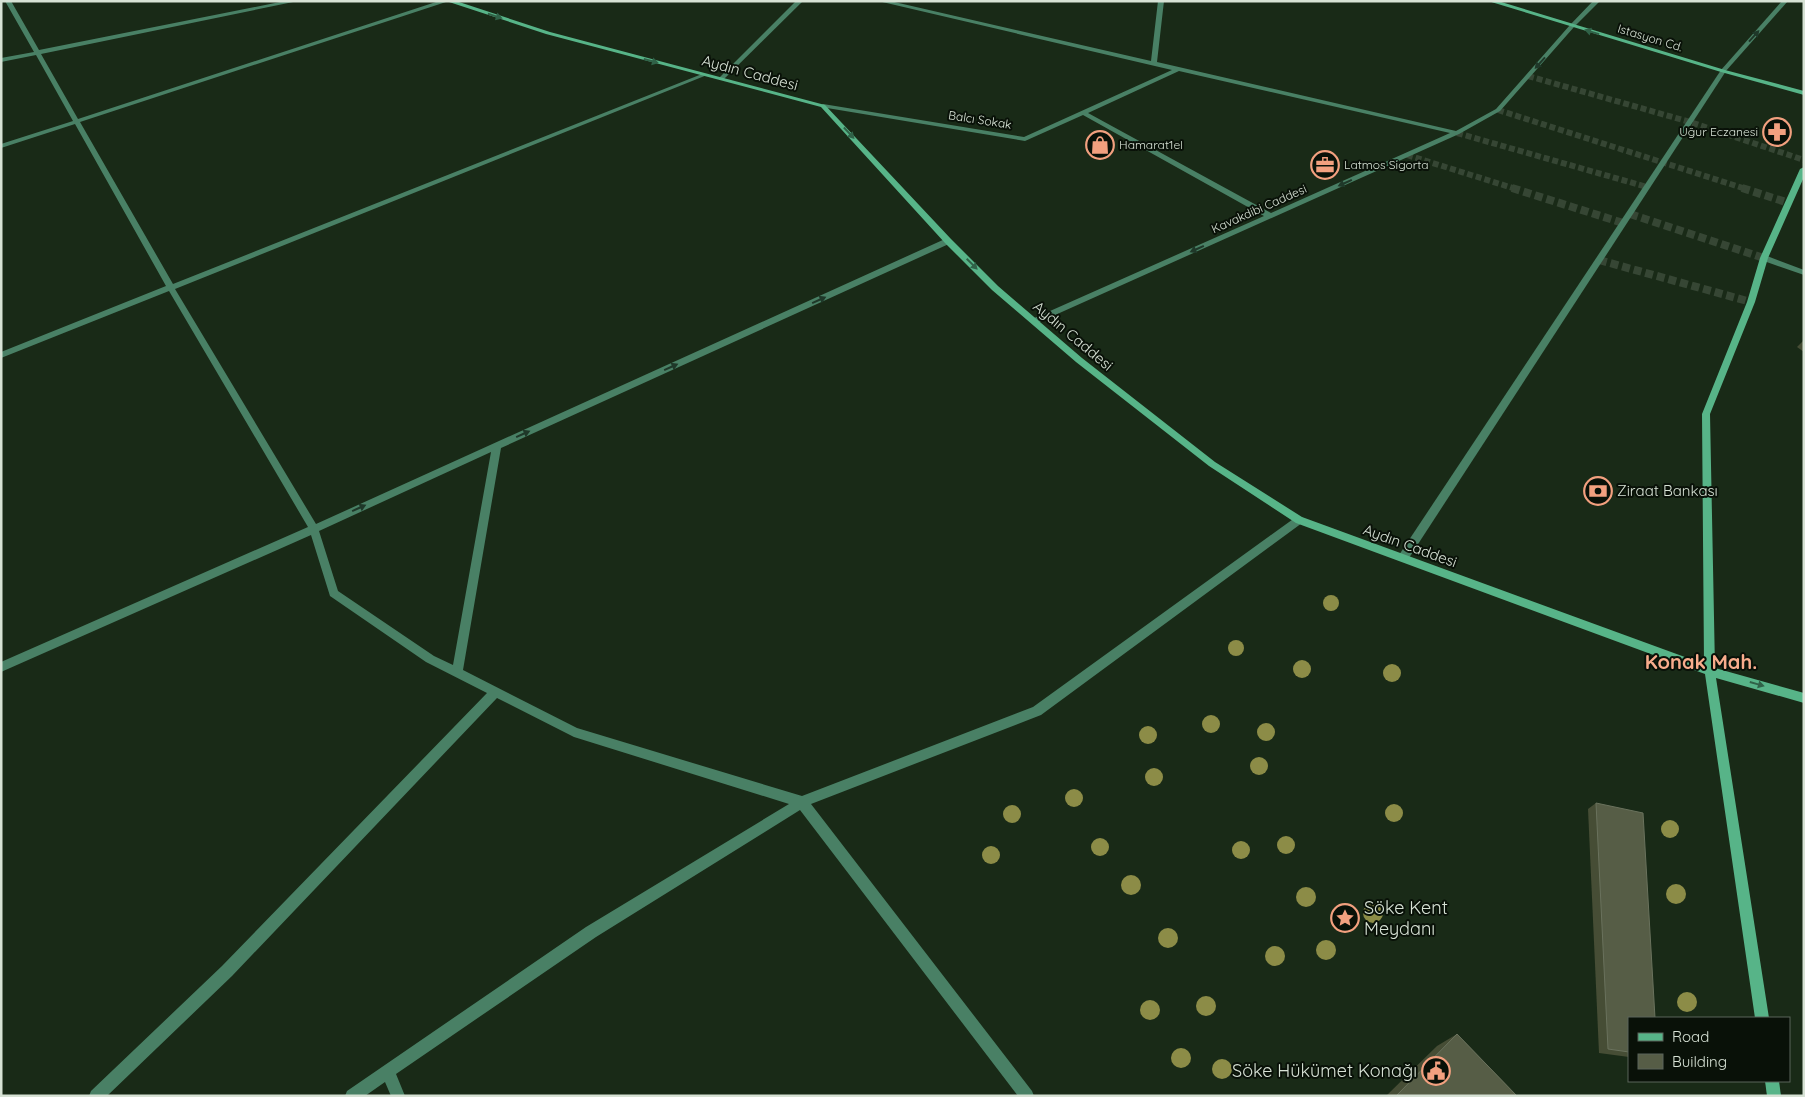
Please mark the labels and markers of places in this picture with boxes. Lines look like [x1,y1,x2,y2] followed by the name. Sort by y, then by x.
[1762,117,1792,147] pharmacy icon: Uğur Eczanesi
[1679,124,1758,139] place label: Uğur Eczanesi
[1085,130,1115,160] shop icon: Hamarat1el
[1119,137,1183,152] place label: Hamarat1el
[1310,150,1340,180] office icon: Latmos Sigorta
[1344,157,1429,172] place label: Latmos Sigorta
[1583,476,1613,506] bank icon: Ziraat Bankası
[1617,481,1718,500] place label: Ziraat Bankası
[1364,896,1448,940] place label: Söke Kent Meydanı
[1330,903,1360,933] place icon: Söke Kent Meydanı
[1421,1056,1451,1086] public building icon: Söke Hükümet Konağı
[1232,1059,1417,1082] place label: Söke Hükümet Konağı

